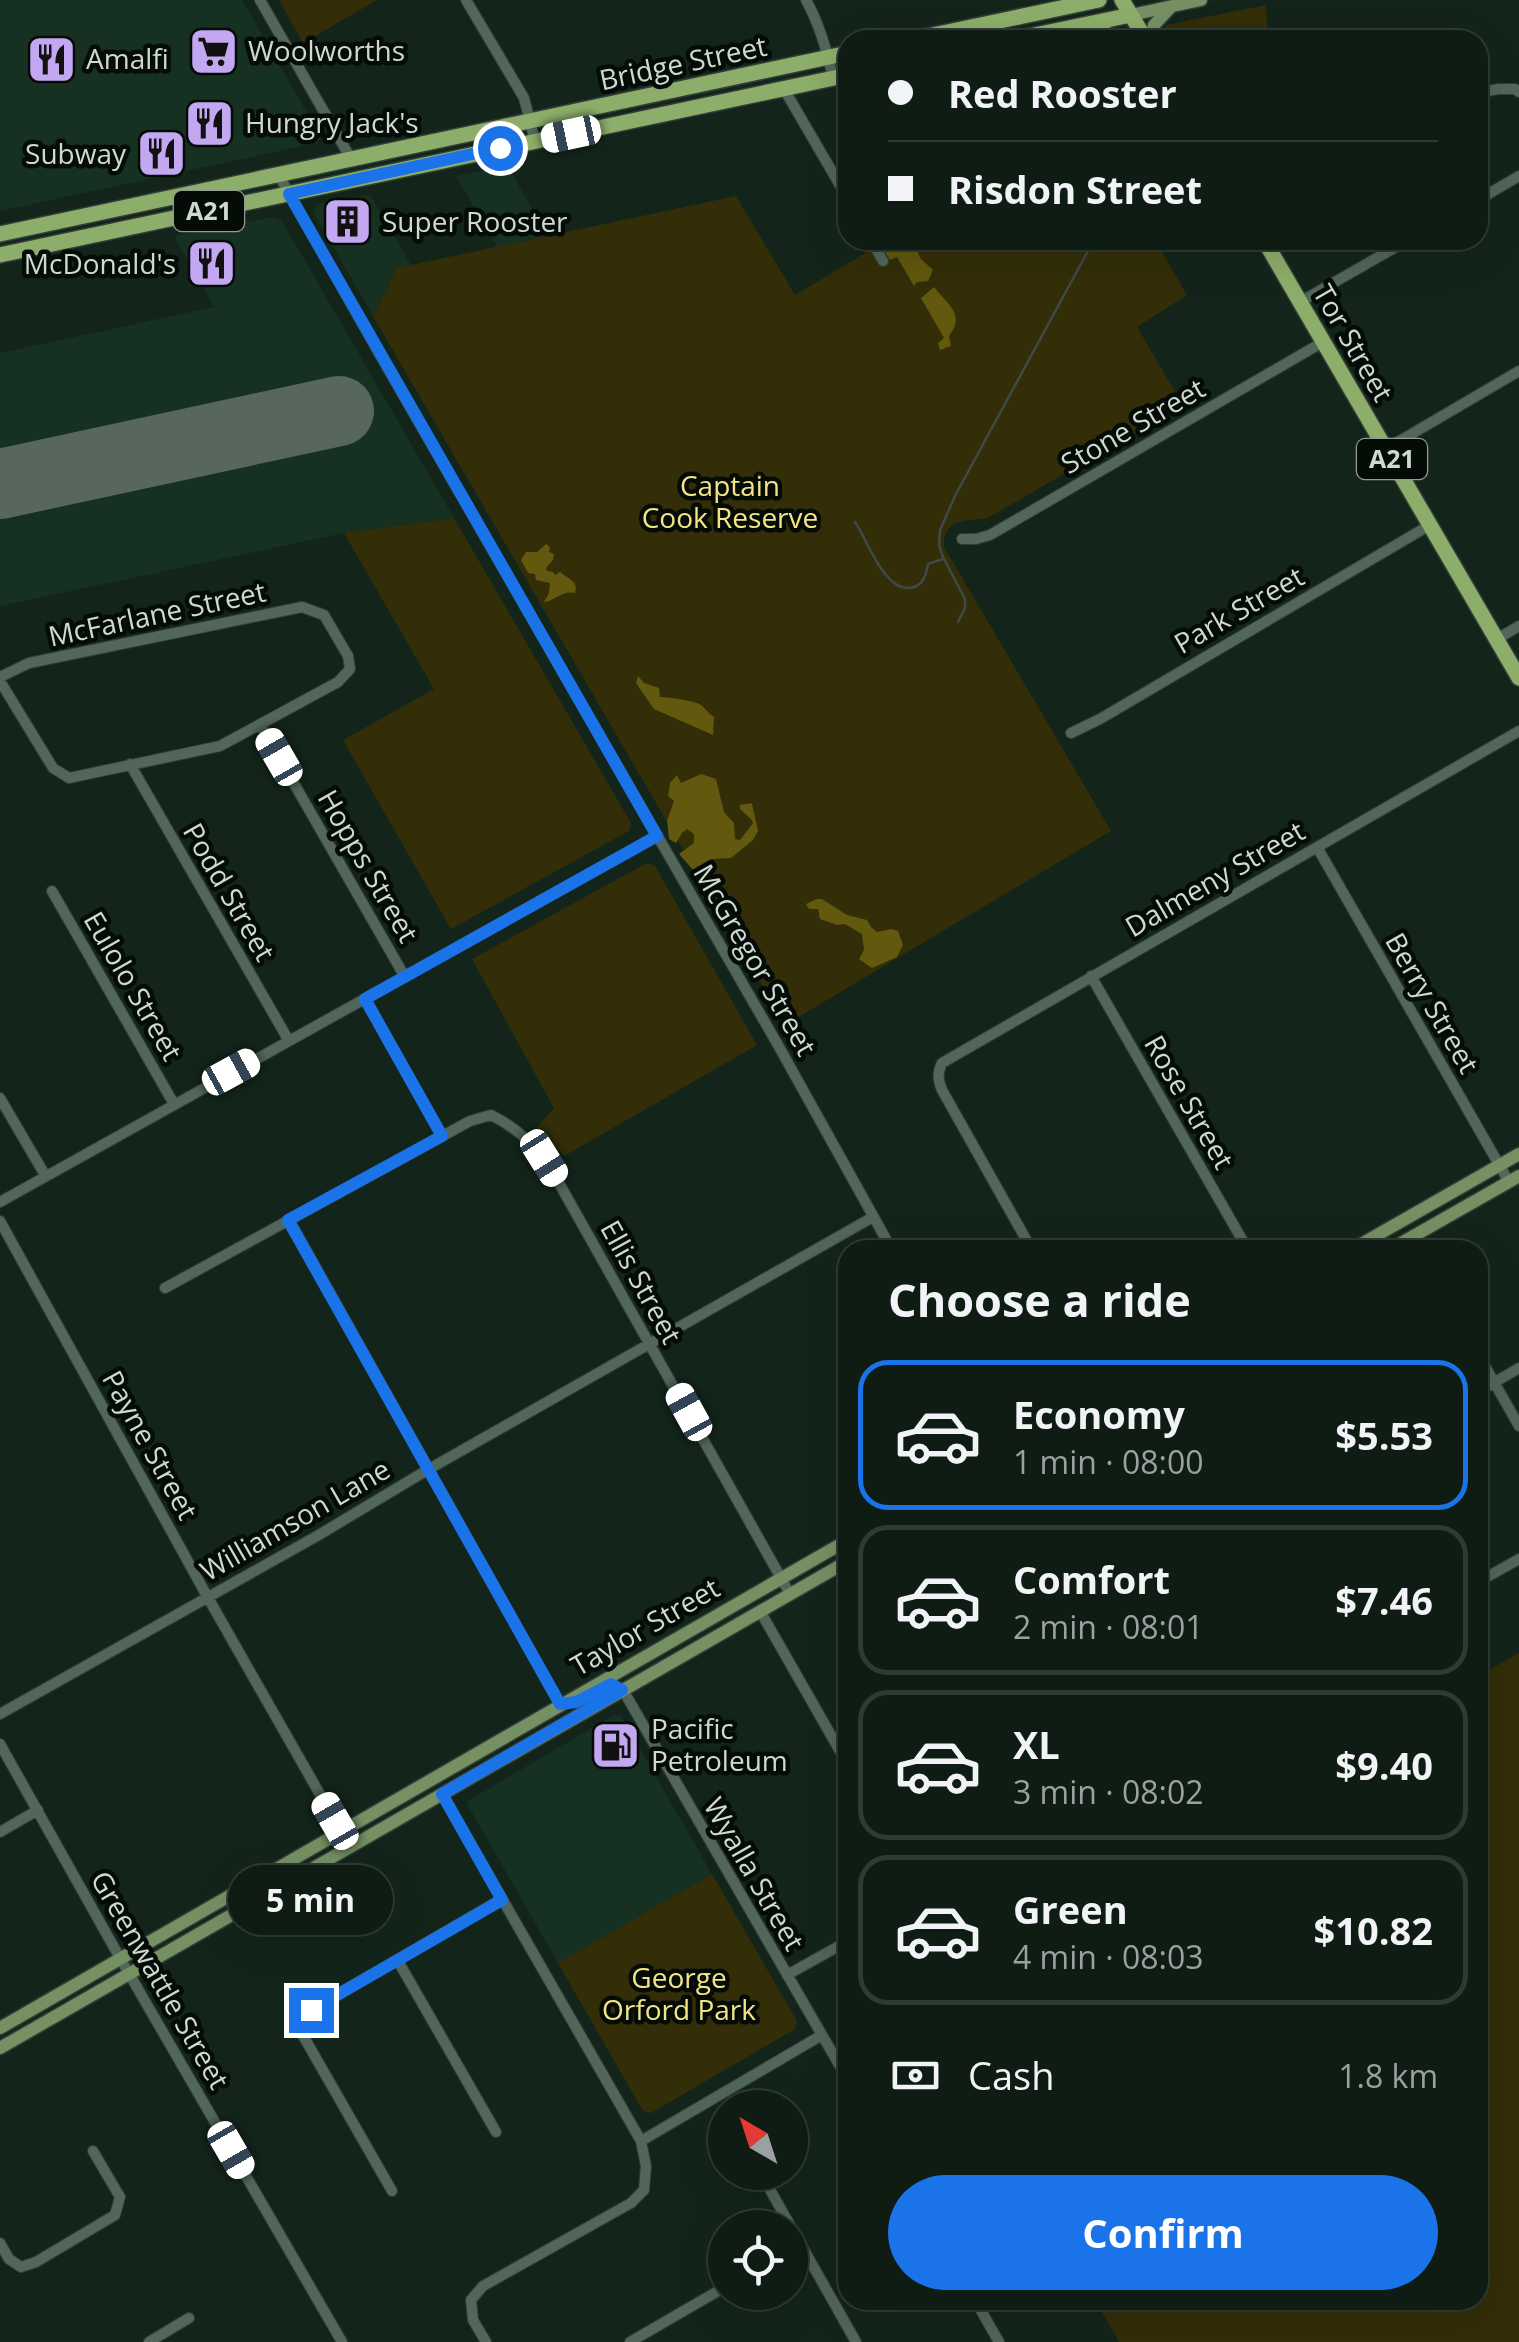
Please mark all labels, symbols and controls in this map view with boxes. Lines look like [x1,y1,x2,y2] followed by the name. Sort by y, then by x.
[187,25,239,77] supermarket icon: Woolworths
[596,26,770,98] street label: Bridge Street
[248,31,405,69] place label: Woolworths
[25,33,77,85] restaurant icon: Amalfi
[86,39,169,77] place label: Amalfi
[948,67,1177,119] text: Red Rooster
[184,97,236,149] restaurant icon: Hungry Jack's
[245,103,419,141] place label: Hungry Jack's
[539,113,603,155] car
[478,126,523,171] route start
[135,128,187,180] restaurant icon: Subway
[25,134,127,172] place label: Subway
[948,163,1202,215] text: Risdon Street
[174,191,244,231] road number: A21
[321,196,373,248] building icon: Super Rooster
[382,202,568,240] place label: Super Rooster
[185,238,237,290] restaurant icon: McDonald's
[24,244,176,282] place label: McDonald's
[1305,277,1403,408] street label: Tor Street
[1053,369,1212,482] street label: Stone Street
[1357,439,1427,479] road number: A21
[642,466,818,536] park label: Captain Cook Reserve
[1167,557,1310,662] street label: Park Street
[45,571,269,655] street label: McFarlane Street
[251,724,307,790] car
[310,782,428,949] street label: Hopps Street
[1118,811,1311,945] street label: Dalmeny Street
[175,816,285,967] street label: Podd Street
[686,857,826,1062] street label: McGregor Street
[76,904,192,1067] street label: Eulolo Street
[1377,925,1488,1080] street label: Berry Street
[1136,1028,1243,1175] street label: Rose Street
[197,1044,265,1100] car
[515,1125,573,1191] car
[592,1213,691,1350] street label: Ellis Street
[888,1269,1191,1330] text: Choose a ride
[94,1363,207,1526] street label: Payne Street
[661,1378,717,1446] car
[1013,1388,1185,1440] text: Economy
[893,1390,983,1480] icon: car
[1335,1409,1433,1461] text: $5.53
[1013,1440,1204,1483] text: 1 min · 08:00
[193,1449,396,1589] street label: Williamson Lane
[1013,1553,1170,1605] text: Comfort
[893,1555,983,1645] icon: car
[563,1568,726,1684] street label: Taylor Street
[1335,1574,1433,1626] text: $7.46
[1013,1605,1204,1648] text: 2 min · 08:01
[651,1709,788,1779] place label: Pacific Petroleum
[1013,1718,1060,1770] text: XL
[590,1719,642,1771] fuel station icon: Pacific Petroleum
[893,1720,983,1810] icon: car
[1335,1739,1433,1791] text: $9.40
[1013,1770,1204,1813] text: 3 min · 08:02
[307,1788,363,1854] car
[696,1790,814,1957] street label: Wyalla Street
[83,1864,239,2095] street label: Greenwattle Street
[228,1865,394,1935] callout: 5 min
[266,1878,355,1921] text: 5 min
[1013,1883,1128,1935] text: Green
[893,1885,983,1975] icon: car
[1314,1904,1433,1956] text: $10.82
[1013,1935,1204,1978] text: 4 min · 08:03
[602,1958,756,2028] park label: George Orford Park
[289,1988,334,2033] route end
[888,2048,943,2103] icon: cash
[968,2049,1054,2101] text: Cash
[1338,2054,1438,2097] text: 1.8 km
[708,2090,808,2190] north arrow
[708,2090,808,2310] map controls
[203,2117,259,2183] car
[888,2175,1438,2290] button: Confirm
[708,2210,808,2310] button: locate

